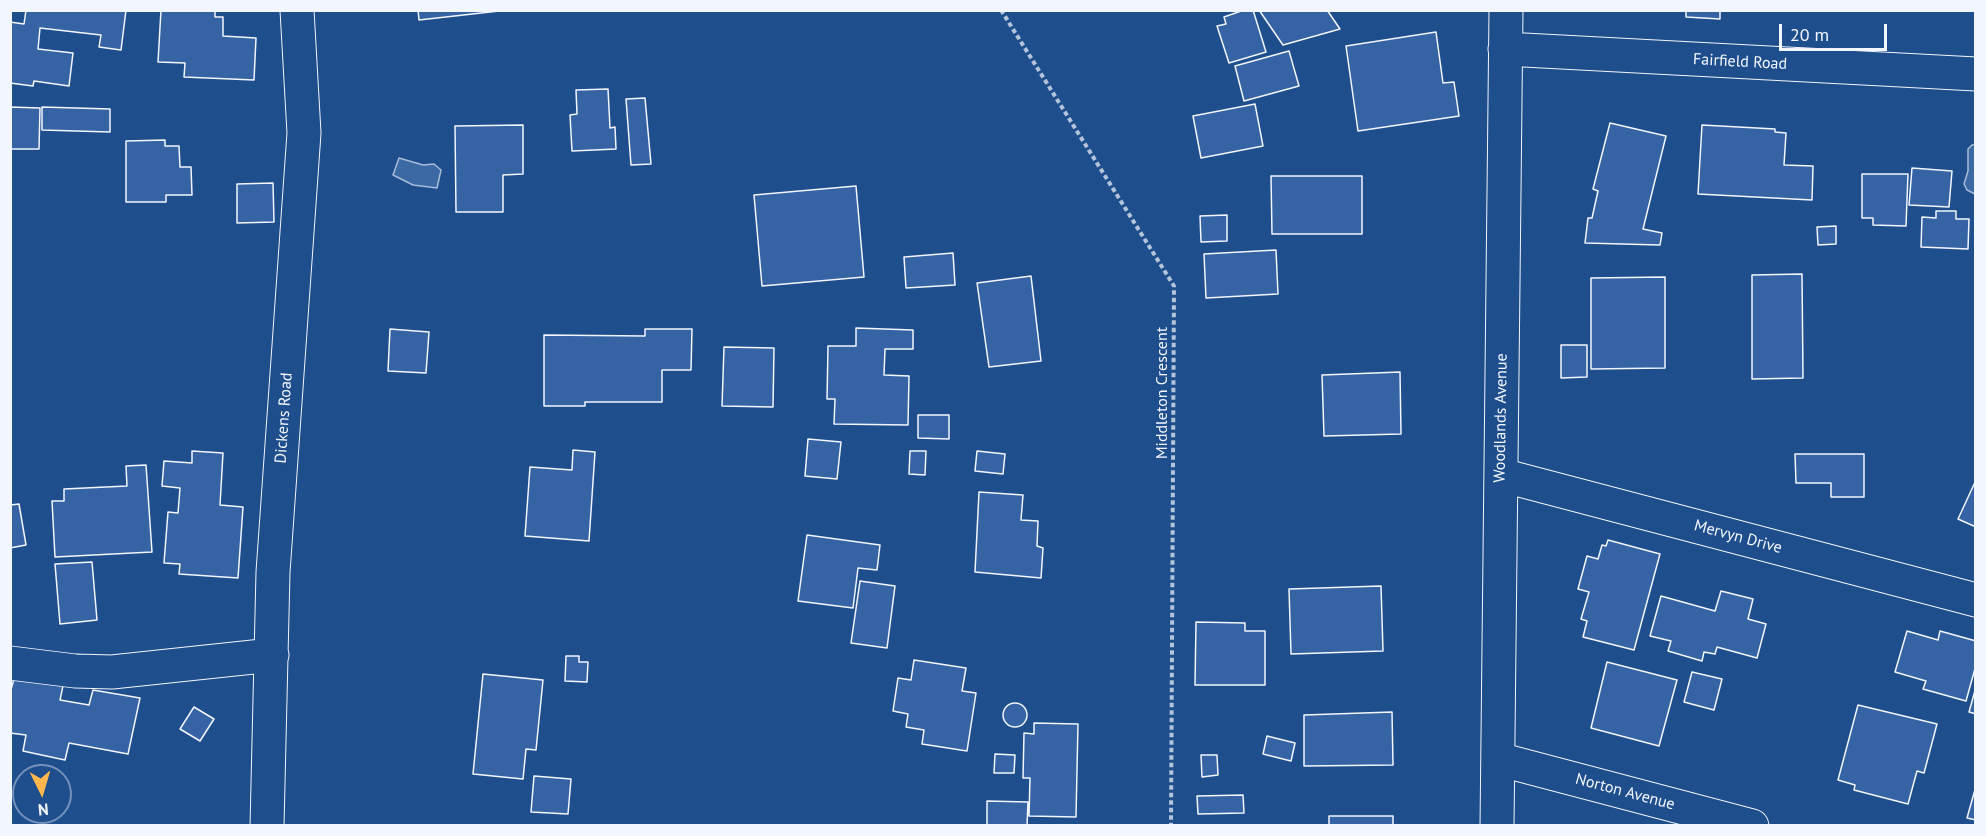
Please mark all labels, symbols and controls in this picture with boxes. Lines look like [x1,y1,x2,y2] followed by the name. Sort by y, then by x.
[1782,12,1890,50] scale bar
[1790,23,1829,46] text: 20 m
[1692,50,1788,74] street label: Fairfield Road
[1152,327,1172,459] street label: Middleton Crescent
[1490,353,1512,483] street label: Woodlands Avenue
[271,372,297,464] street label: Dickens Road
[1692,516,1784,558] street label: Mervyn Drive
[12,764,72,824] north arrow
[1573,770,1677,814] street label: Norton Avenue
[37,800,50,820] text: N

